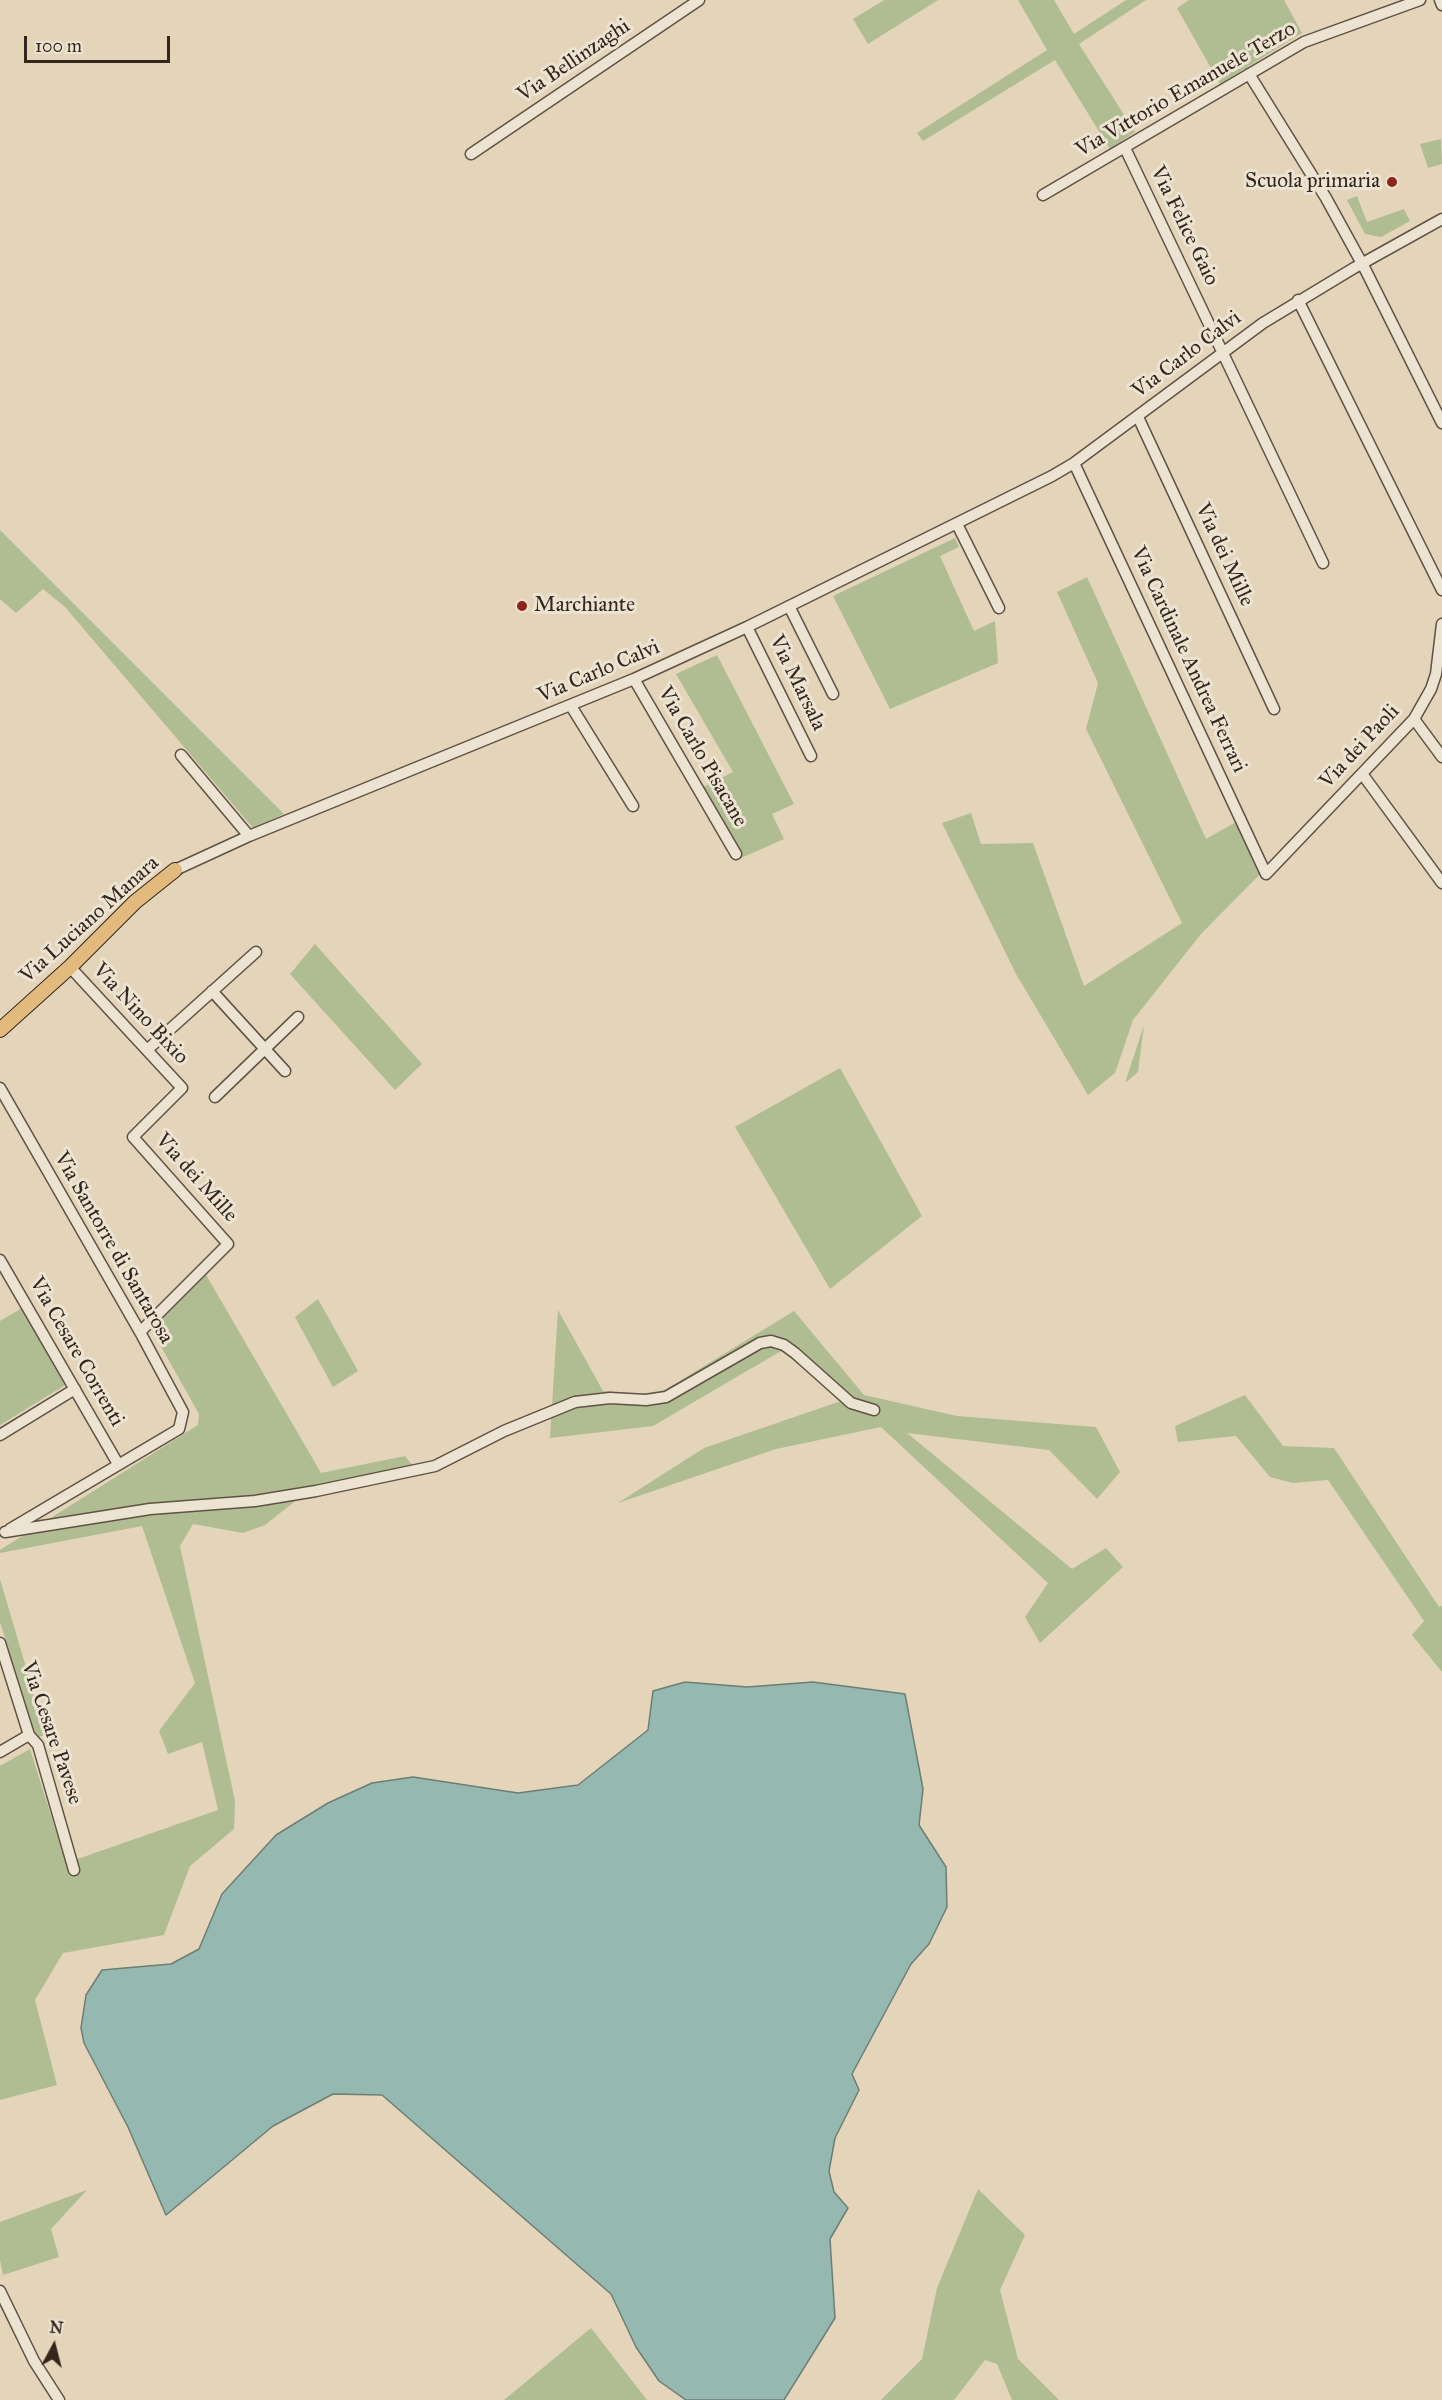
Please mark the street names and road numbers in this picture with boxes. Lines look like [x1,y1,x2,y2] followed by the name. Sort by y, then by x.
[513,14,635,108] street label: Via Bellinzaghi
[1072,17,1300,163] street label: Via Vittorio Emanuele Terzo
[1144,162,1224,290] street label: Via Felice Gaio
[1127,306,1247,404] street label: Via Carlo Calvi
[1189,499,1259,611] street label: Via dei Mille
[1125,543,1251,777] street label: Via Cardinale Andrea Ferrari
[763,631,831,735] street label: Via Marsala
[534,635,664,709] street label: Via Carlo Calvi
[652,682,752,832] street label: Via Carlo Pisacane
[1315,700,1405,794] street label: Via dei Paoli
[15,851,165,989] street label: Via Luciano Manara
[87,958,193,1070] street label: Via Nino Bixio
[150,1128,242,1228] street label: Via dei Mille
[48,1148,178,1348] street label: Via Santorre di Santarosa
[23,1273,129,1431] street label: Via Cesare Correnti
[15,1658,87,1808] street label: Via Cesare Pavese

